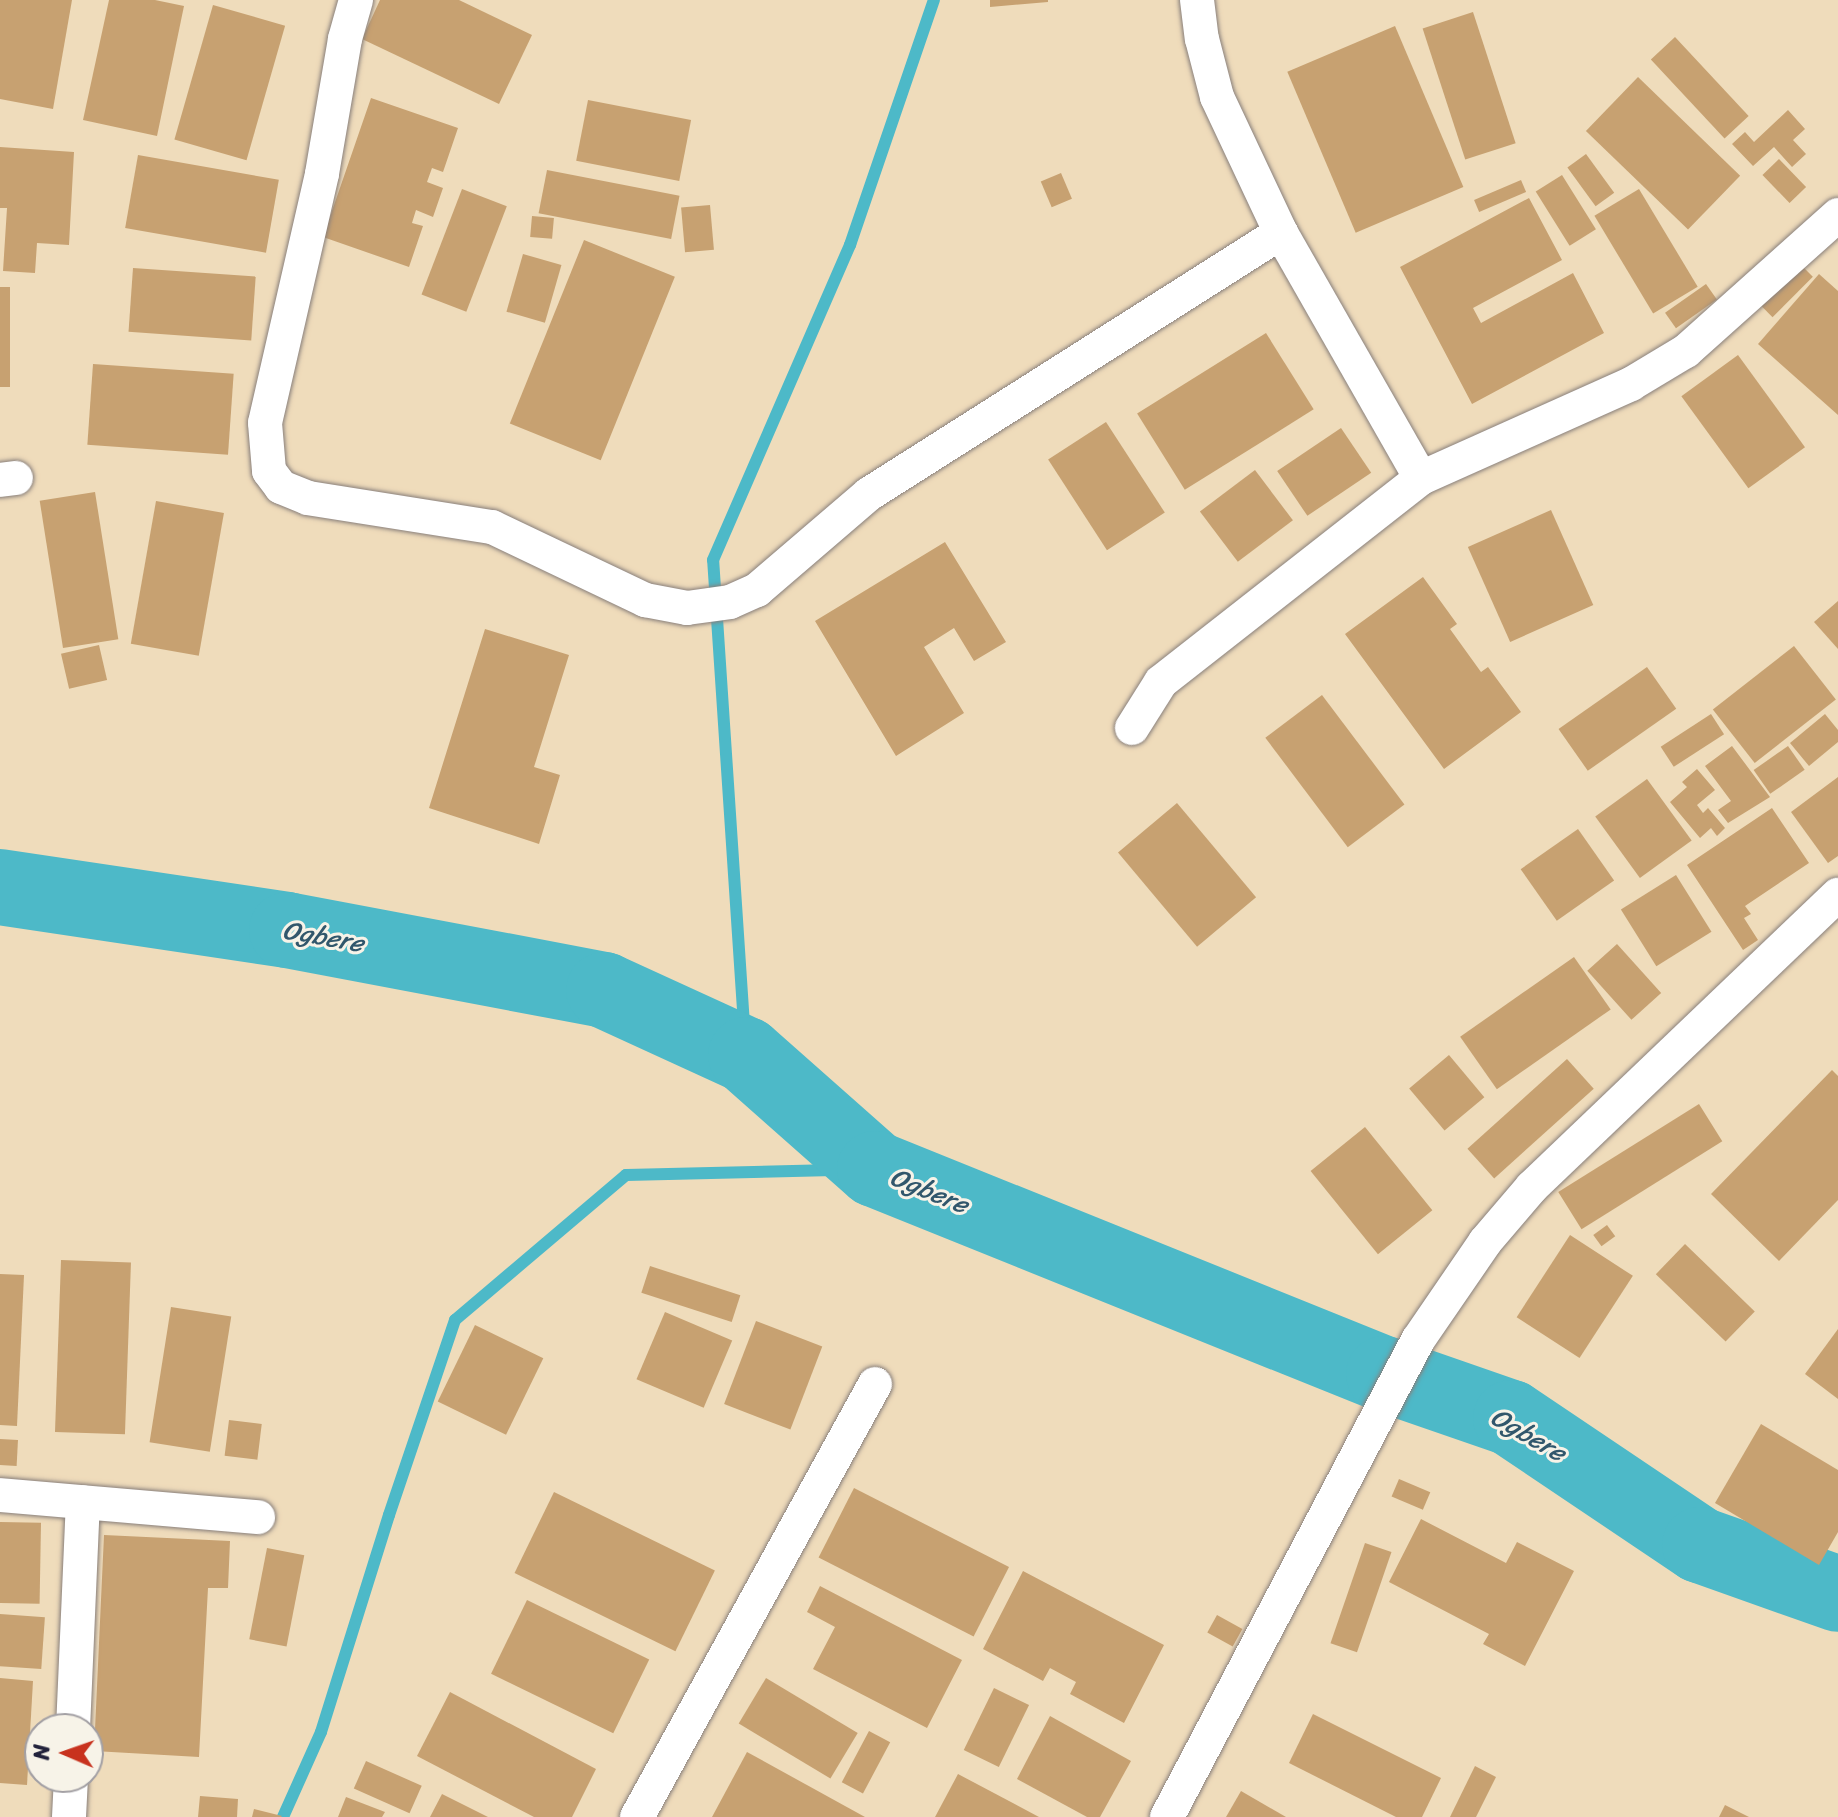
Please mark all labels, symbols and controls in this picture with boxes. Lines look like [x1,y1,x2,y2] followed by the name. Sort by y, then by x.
[280,915,366,959] water label: Ogbere
[885,1161,973,1221] water label: Ogbere
[1485,1401,1571,1469] water label: Ogbere
[24,1713,104,1793] north arrow
[22,1744,61,1761] text: N

